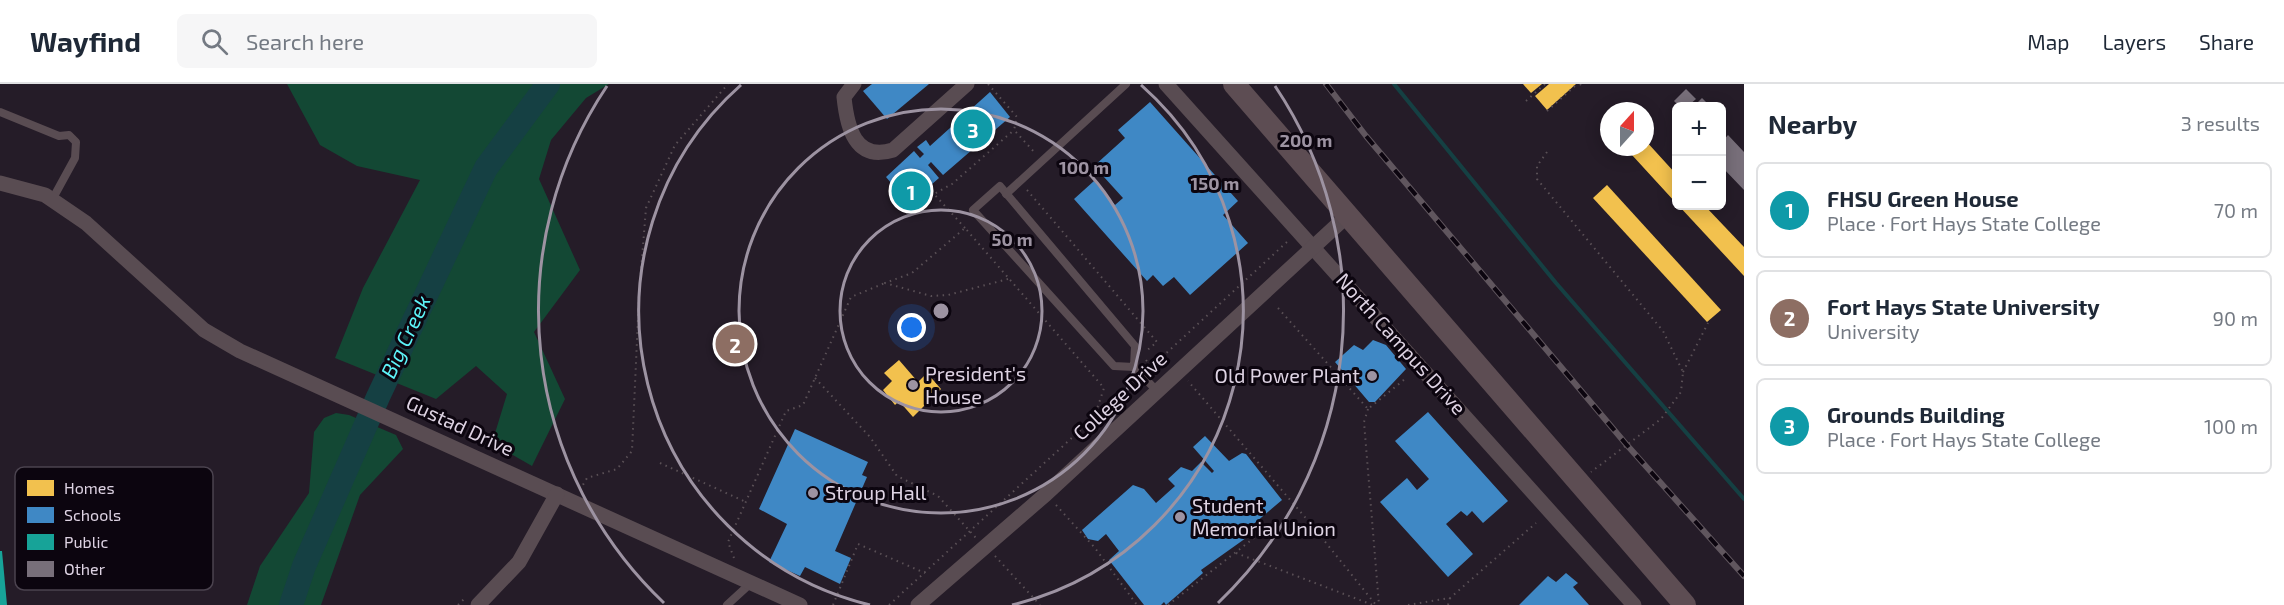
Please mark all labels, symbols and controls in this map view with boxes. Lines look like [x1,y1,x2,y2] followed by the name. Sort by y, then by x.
[177,14,597,68] search box
[30,24,141,58] text: Wayfind
[198,25,231,58] icon: search
[246,28,364,54] text: Search here
[2027,29,2069,54] text: Map
[2102,29,2166,54] text: Layers
[2199,29,2254,54] text: Share
[1600,102,1654,156] north arrow
[1672,102,1726,210] map controls
[1672,102,1726,156] button: +
[954,106,992,152] pin: 3
[1768,108,1857,139] text: Nearby
[2181,111,2260,135] text: 3 results
[1280,129,1332,151] text: 200 m
[1059,156,1109,178] text: 100 m
[1672,156,1726,210] button: −
[892,168,930,214] pin: 1
[1191,172,1239,194] text: 150 m
[1827,185,2019,211] text: FHSU Green House
[1785,198,1794,222] text: 1
[2214,198,2258,222] text: 70 m
[1827,211,2101,235] text: Place · Fort Hays State College
[991,228,1033,250] text: 50 m
[1332,268,1472,419] street label: North Campus Drive
[375,291,435,382] water label: Big Creek
[1827,293,2100,319] text: Fort Hays State University
[931,301,951,321] centre of rings
[1784,306,1795,330] text: 2
[2213,306,2258,330] text: 90 m
[897,313,926,342] your location
[1827,319,1919,343] text: University
[716,322,754,366] pin: 2
[1068,346,1171,445] street label: College Drive
[925,361,1026,408] place label: President's House
[1215,363,1360,387] place label: Old Power Plant
[1365,369,1379,383] marker: Old Power Plant
[906,378,920,392] marker: President's House
[403,390,518,461] street label: Gustad Drive
[1827,401,2005,427] text: Grounds Building
[1784,414,1795,438] text: 3
[2204,414,2258,438] text: 100 m
[1827,427,2101,451] text: Place · Fort Hays State College
[15,467,213,590] legend
[64,478,115,497] text: Homes
[825,480,927,504] place label: Stroup Hall
[806,486,820,500] marker: Stroup Hall
[1192,493,1336,540] place label: Student Memorial Union
[64,505,121,524] text: Schools
[1173,510,1187,524] marker: Student Memorial Union
[64,532,108,551] text: Public
[64,559,106,578] text: Other

